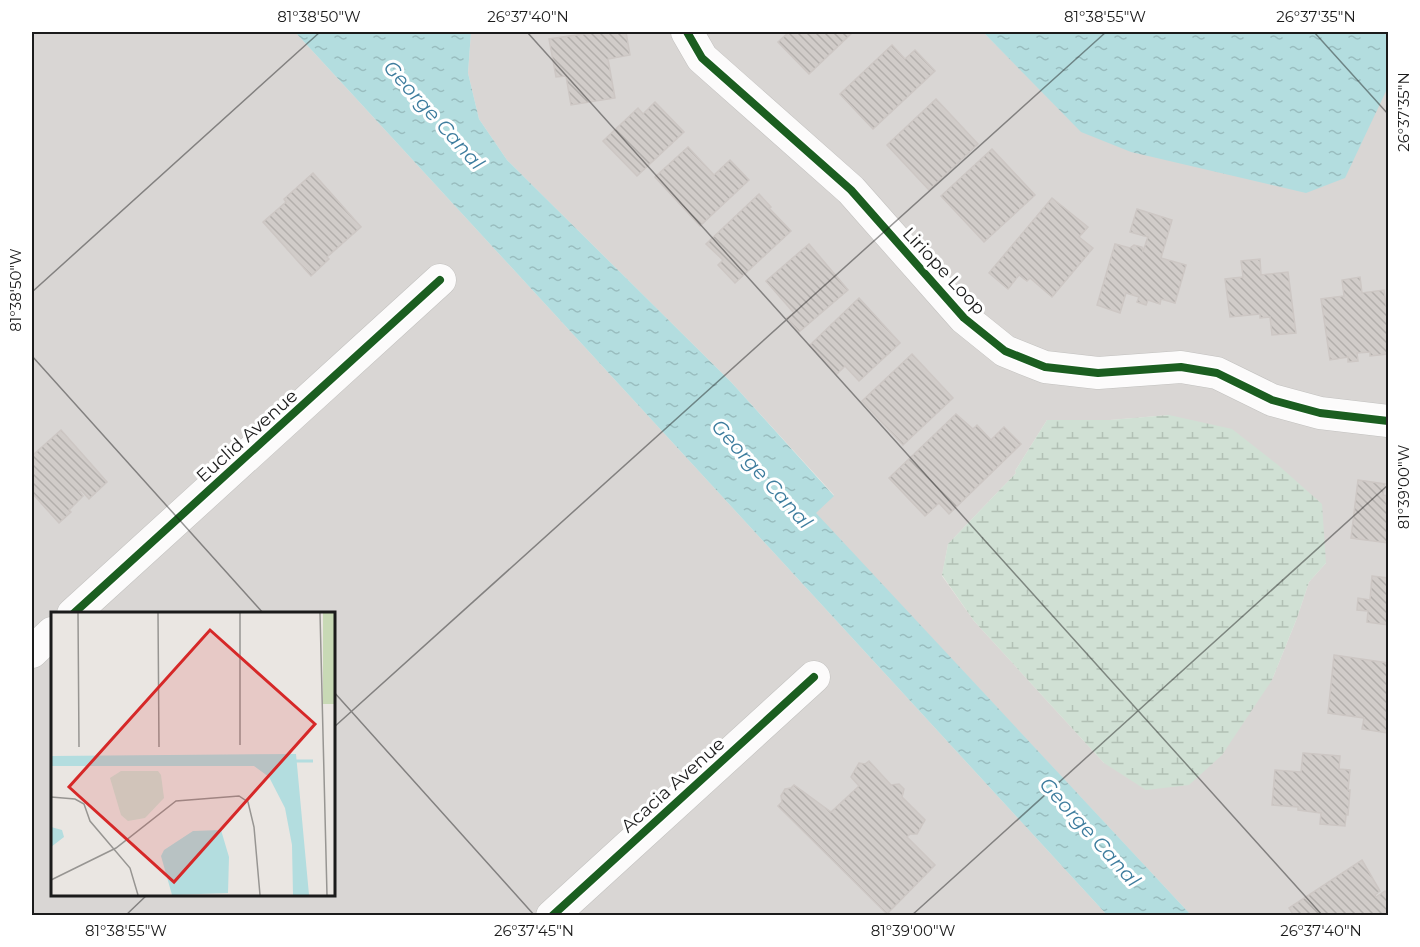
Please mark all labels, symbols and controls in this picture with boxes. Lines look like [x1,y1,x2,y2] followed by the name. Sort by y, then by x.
[277,7,361,26] text: 81°38'50"W
[487,7,569,26] text: 26°37'40"N
[1064,7,1146,26] text: 81°38'55"W
[1276,7,1356,26] text: 26°37'35"N
[379,55,490,175] water label: George Canal
[1394,72,1413,152] text: 26°37'35"N
[898,223,990,319] street label: Liriope Loop
[6,248,25,332] text: 81°38'50"W
[192,385,302,487] street label: Euclid Avenue
[707,414,818,534] water label: George Canal
[1394,444,1413,529] text: 81°39'00"W
[51,612,334,896] inset map
[617,733,729,837] street label: Acacia Avenue
[1035,772,1146,892] water label: George Canal
[85,921,167,940] text: 81°38'55"W
[494,921,574,940] text: 26°37'45"N
[871,921,956,940] text: 81°39'00"W
[1280,921,1362,940] text: 26°37'40"N

